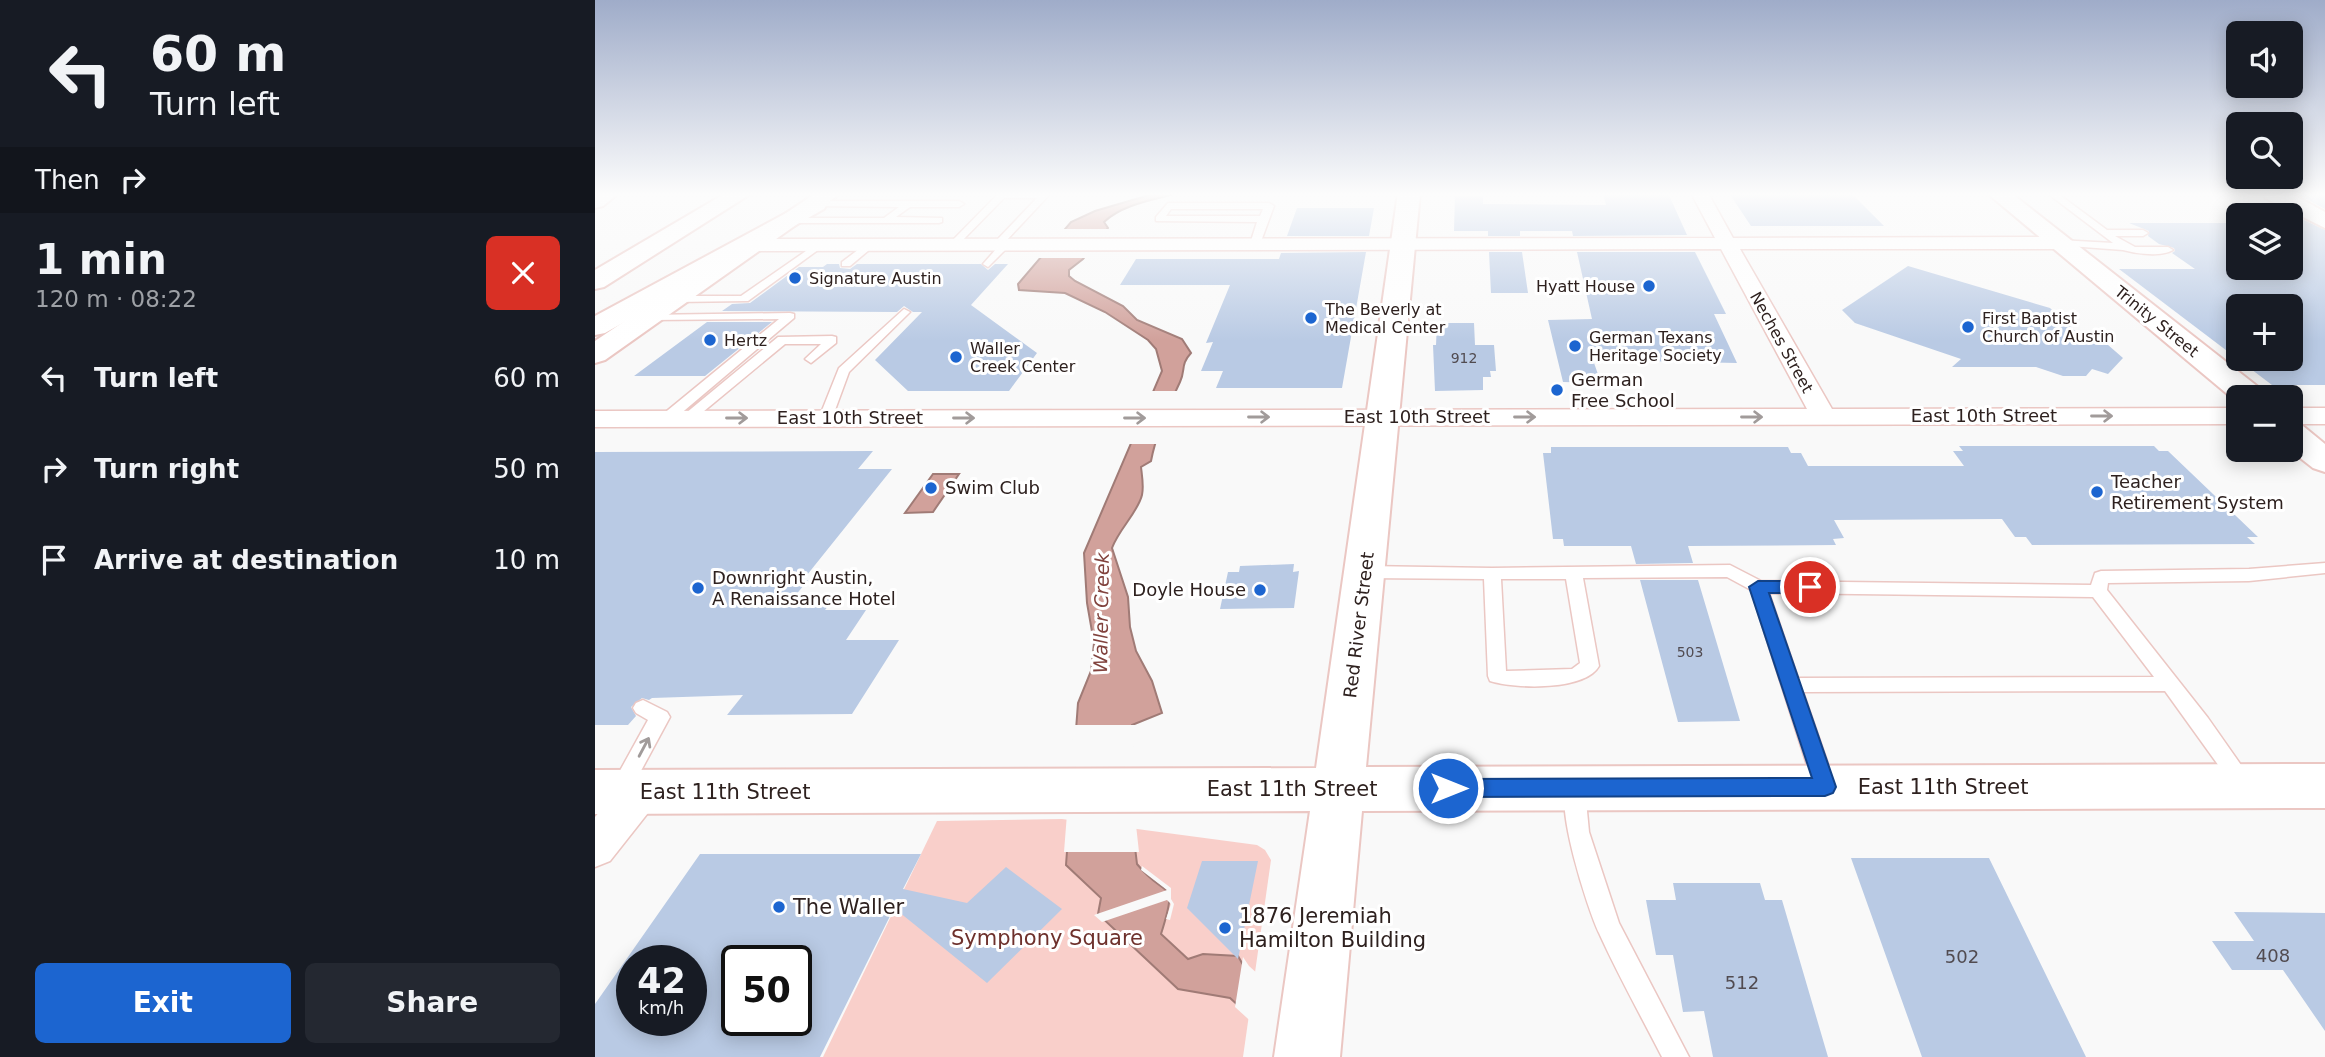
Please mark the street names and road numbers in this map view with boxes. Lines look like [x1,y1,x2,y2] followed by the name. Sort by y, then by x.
[2110,281,2202,361] street label: Trinity Street
[1746,288,1817,396] street label: Neches Street
[1911,405,2057,426] street label: East 10th Street
[1344,406,1490,427] street label: East 10th Street
[777,407,923,428] street label: East 10th Street
[1339,551,1378,699] street label: Red River Street
[1858,775,2028,799] street label: East 11th Street
[1207,777,1377,801] street label: East 11th Street
[640,780,810,804] street label: East 11th Street

